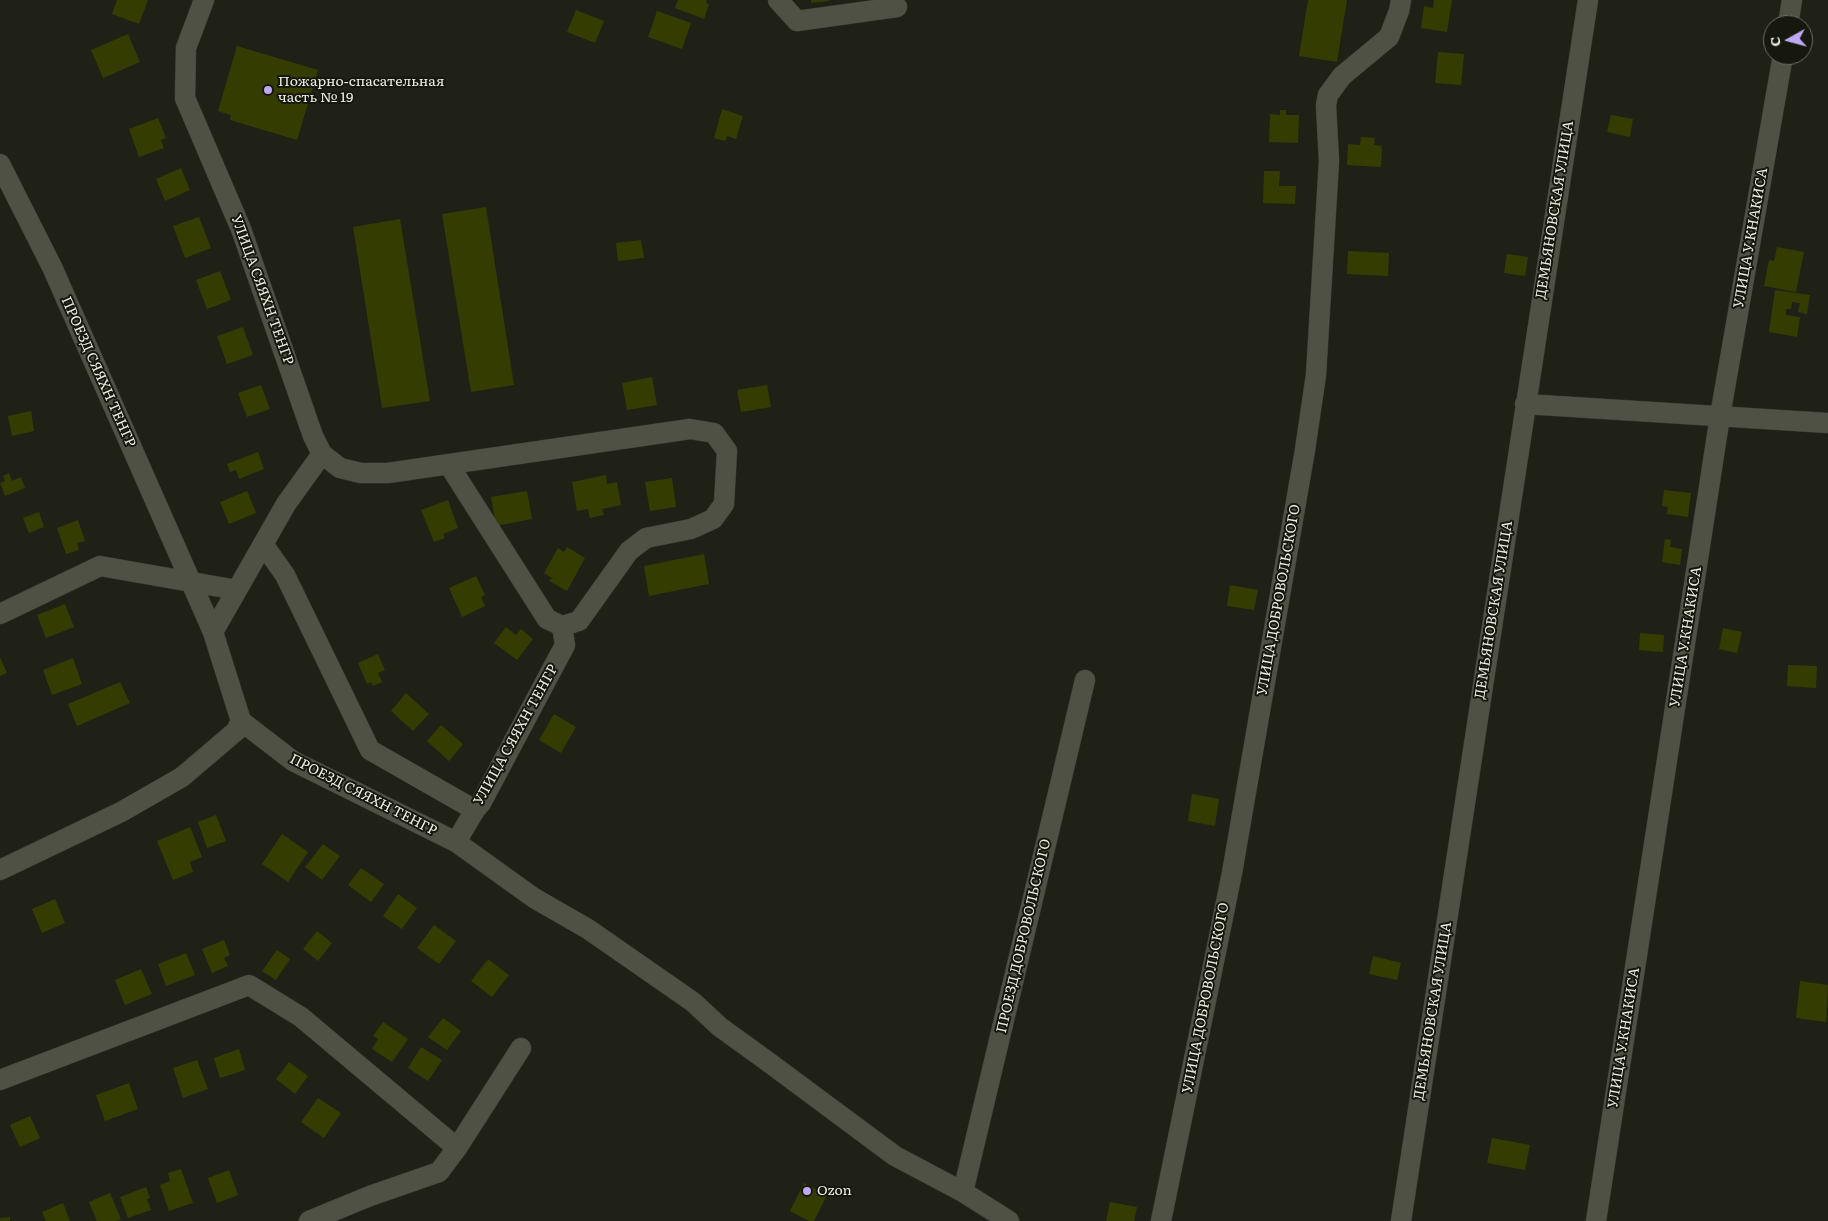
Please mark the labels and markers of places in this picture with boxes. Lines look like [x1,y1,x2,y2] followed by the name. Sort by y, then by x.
[278,74,444,106] place label: Пожарно-спасательная часть № 19
[262,84,274,96] marker: Пожарно-спасательная часть № 19
[817,1183,852,1199] place label: Ozon
[801,1185,813,1197] marker: Ozon

